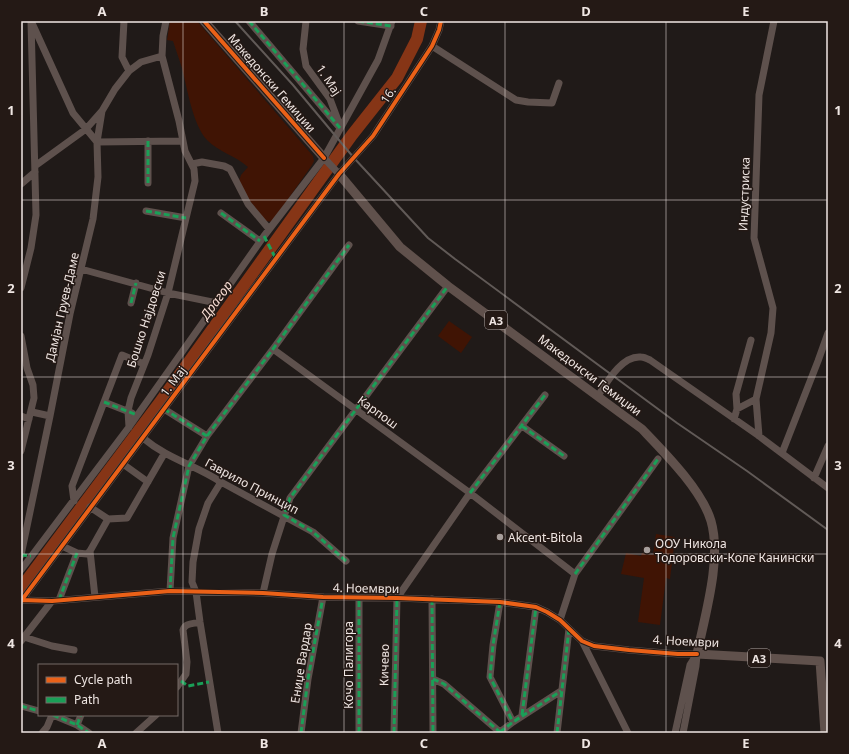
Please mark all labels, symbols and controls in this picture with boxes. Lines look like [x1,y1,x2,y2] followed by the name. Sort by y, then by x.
[98,2,107,20] text: A
[260,2,268,20] text: B
[420,2,428,20] text: C
[581,2,591,20] text: D
[742,2,750,20] text: E
[224,30,320,136] street label: Македонски Гемиџии
[312,61,346,99] street label: 1. Мај
[376,83,400,107] street label: 16.
[7,101,15,119] text: 1
[834,101,842,119] text: 1
[734,157,754,231] street label: Индустриска
[41,250,83,363] street label: Дамјан Груев-Даме
[122,268,170,370] street label: Бошко Најдовски
[195,277,236,325] water label: Драгор
[7,279,15,297] text: 2
[834,279,842,297] text: 2
[485,311,507,329] road number: A3
[535,330,645,420] street label: Македонски Гемиџии
[156,362,190,400] street label: 1. Мај
[354,391,402,433] street label: Карпош
[202,454,302,518] street label: Гаврило Принцип
[7,456,15,474] text: 3
[834,456,842,474] text: 3
[508,529,583,546] place label: Akcent-Bitola
[495,532,505,542] marker: Akcent-Bitola
[655,535,815,566] place label: ООУ Никола Тодоровски-Коле Канински
[642,545,652,555] marker: ООУ Никола Тодоровски-Коле Канински
[333,579,399,597] street label: 4. Ноември
[286,621,316,705] street label: Ениџе Вардар
[340,621,357,709] street label: Кочо Палигора
[652,631,720,651] street label: 4. Ноември
[7,634,15,652] text: 4
[834,634,842,652] text: 4
[375,644,393,686] street label: Кичево
[748,649,770,667] road number: A3
[38,664,178,716] legend
[74,671,132,688] text: Cycle path
[74,691,100,708] text: Path
[98,734,107,752] text: A
[260,734,268,752] text: B
[420,734,428,752] text: C
[581,734,591,752] text: D
[742,734,750,752] text: E

